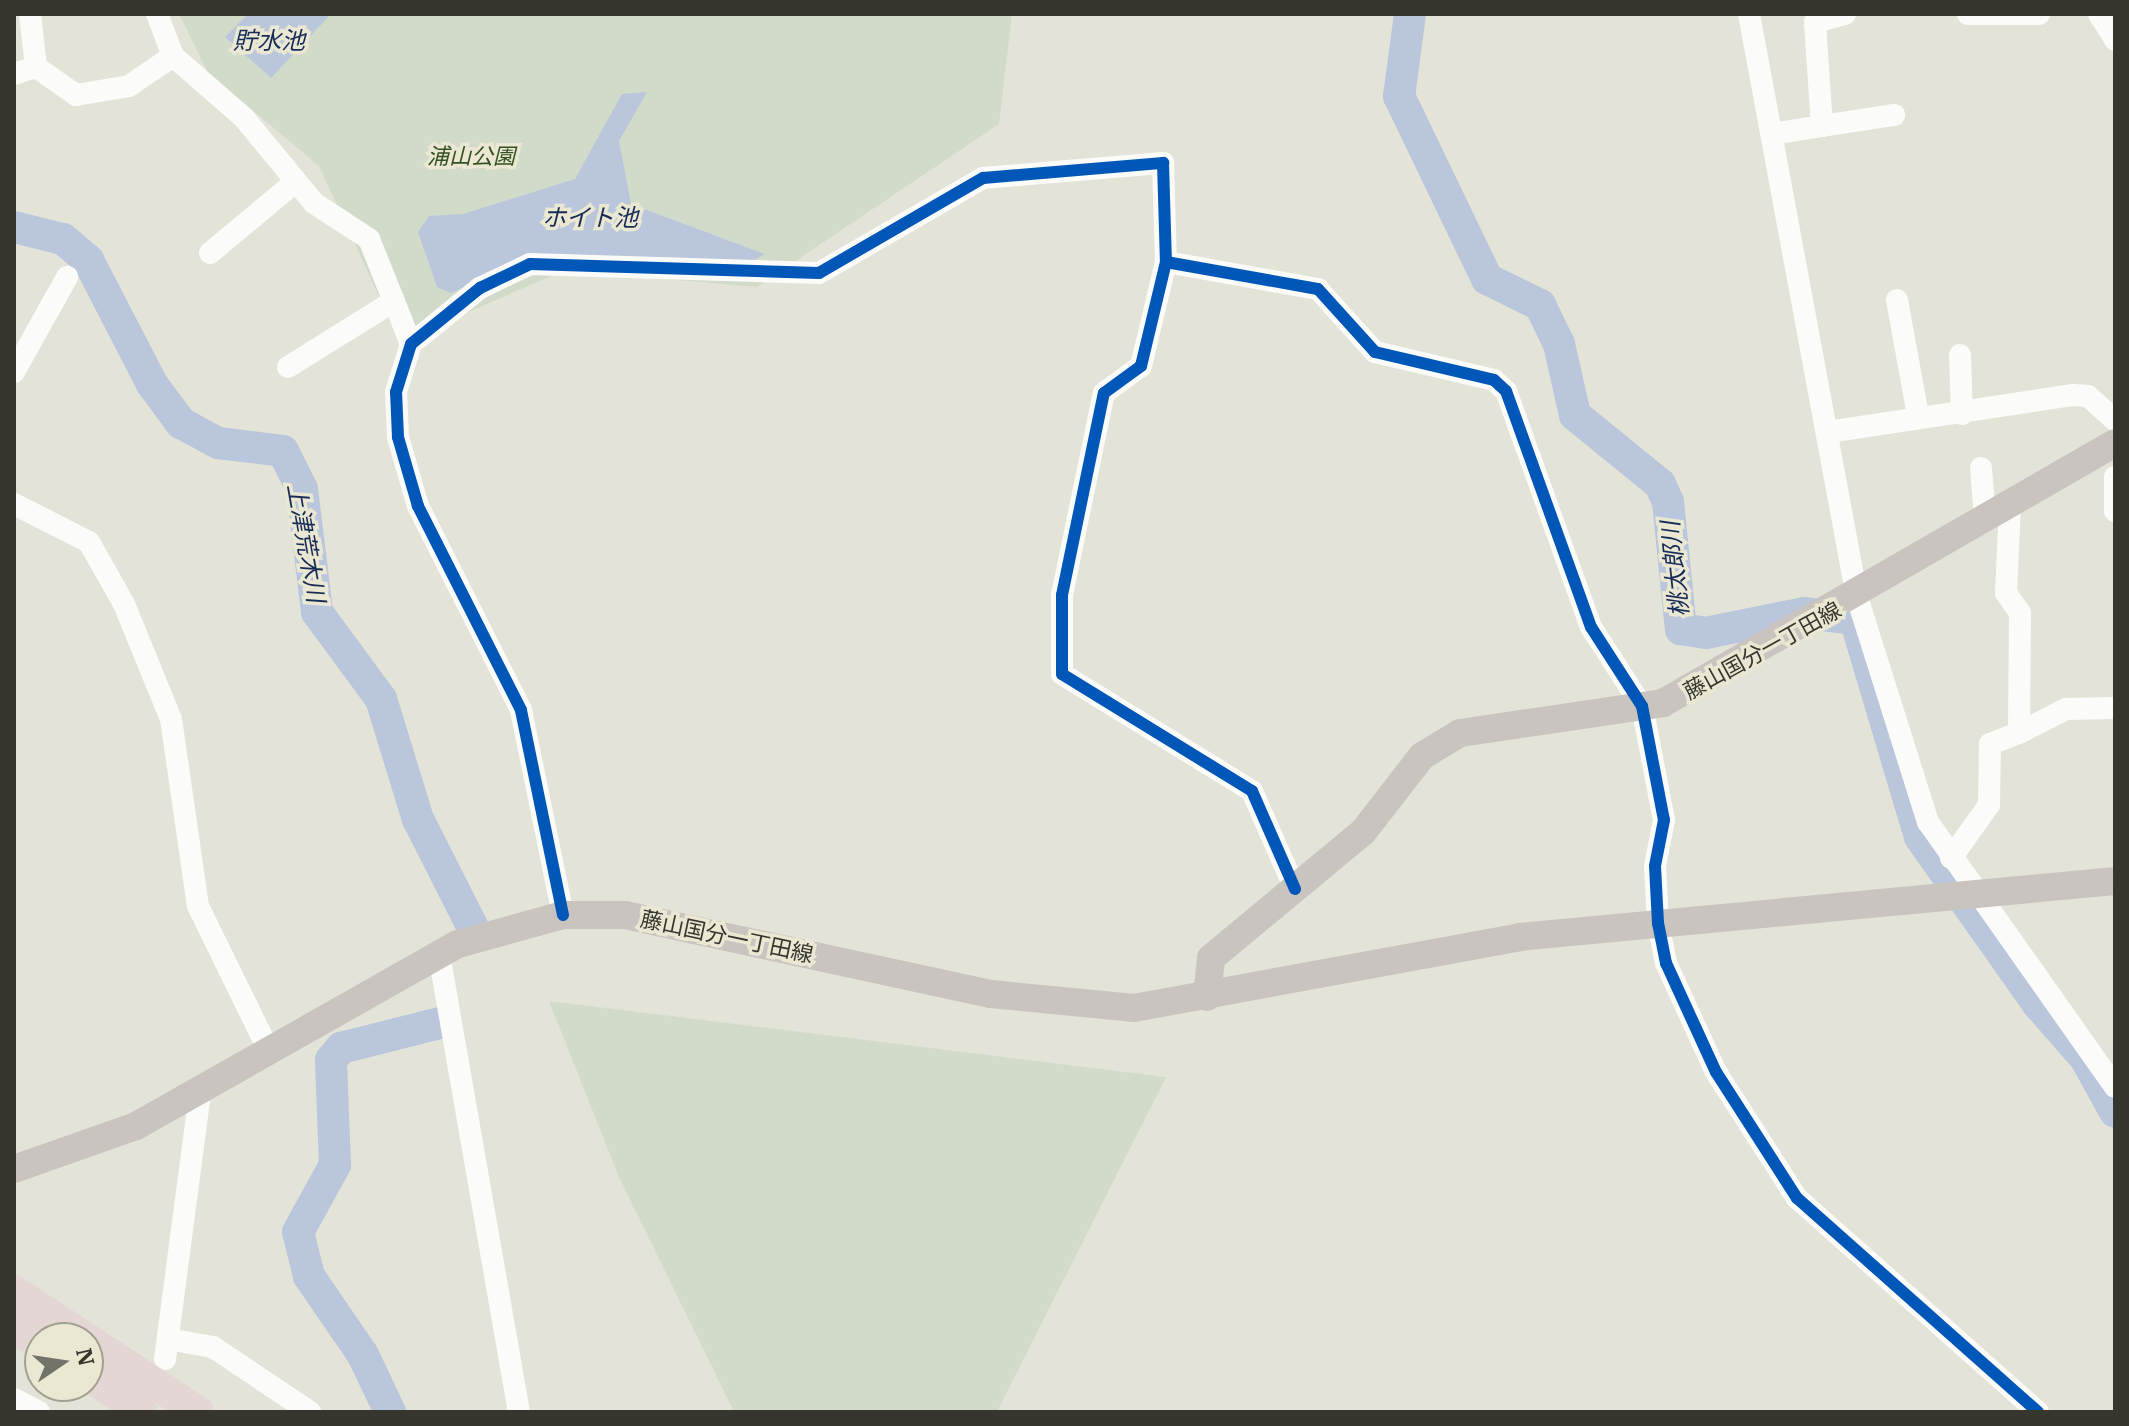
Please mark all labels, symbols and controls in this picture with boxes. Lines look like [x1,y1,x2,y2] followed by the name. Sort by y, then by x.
[233,27,305,55] water label: 貯水池
[427,143,515,169] park label: 浦山公園
[542,204,638,232] water label: ホイト池
[281,481,331,605] water label: 上津荒木川
[1656,520,1694,618] water label: 桃太郎川
[1679,596,1845,704] street label: 藤山国分一丁田線
[638,905,816,967] street label: 藤山国分一丁田線
[24,1322,104,1402] north arrow
[70,1345,102,1369] text: N

